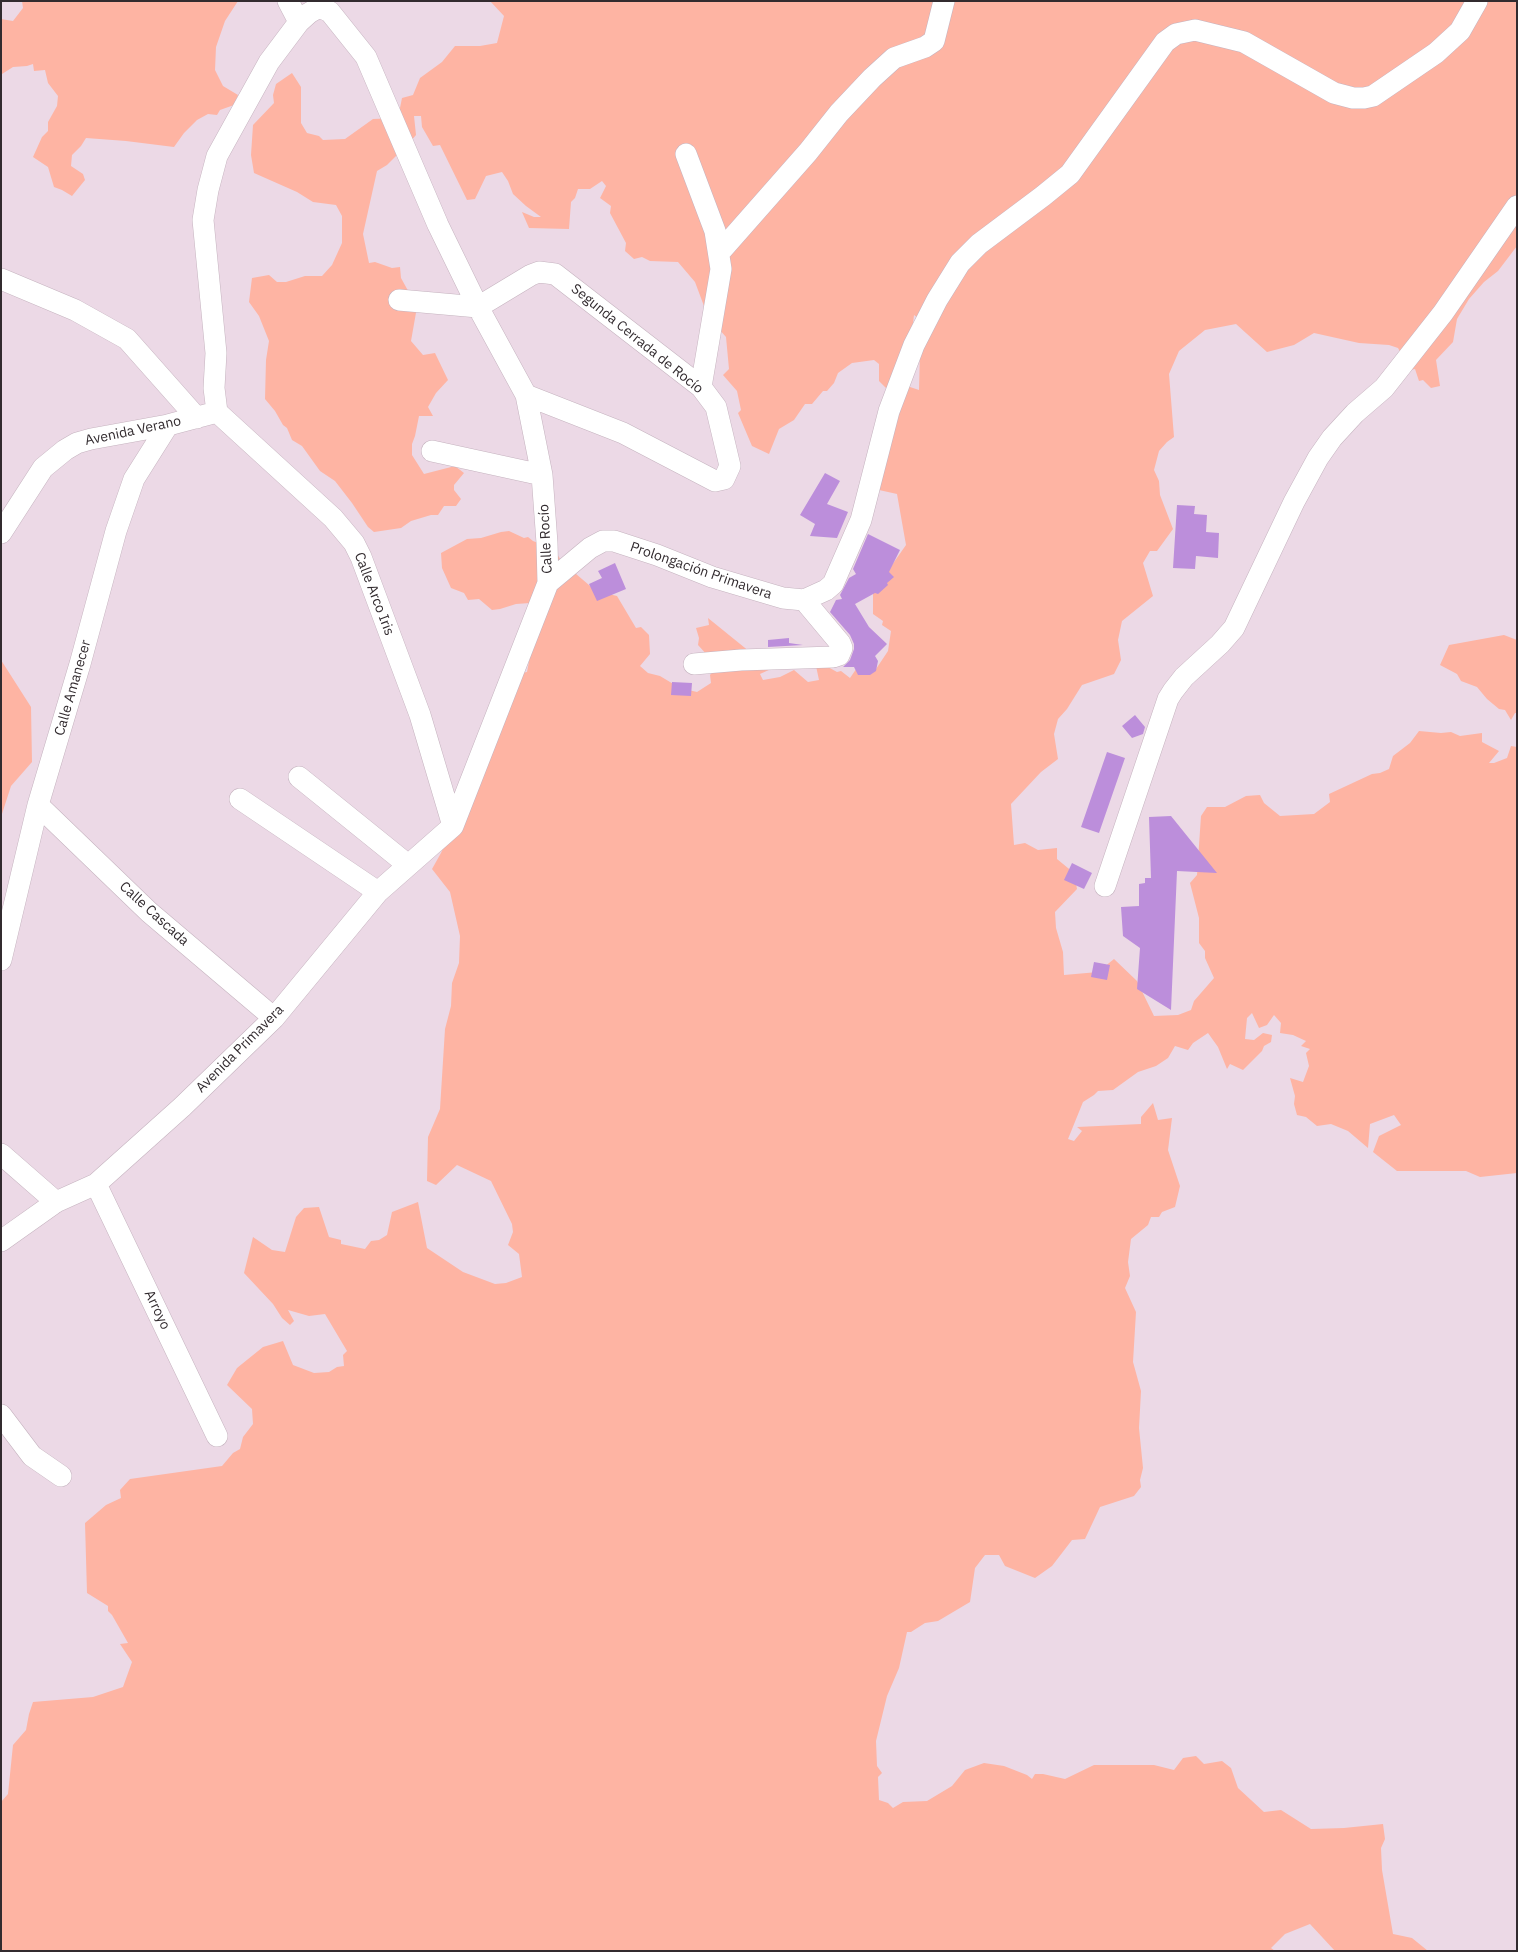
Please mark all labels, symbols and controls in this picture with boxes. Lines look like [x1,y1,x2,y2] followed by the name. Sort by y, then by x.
[568,281,706,397] street label: Segunda Cerrada de Rocío
[83,413,183,449] street label: Avenida Verano
[536,504,556,574] street label: Calle Rocío
[628,539,774,603] street label: Prolongación Primavera
[350,550,398,638] street label: Calle Arco Iris
[51,638,95,738] street label: Calle Amanecer
[116,878,192,950] street label: Calle Cascada
[193,1002,287,1096] street label: Avenida Primavera
[140,1288,174,1332] street label: Arroyo

